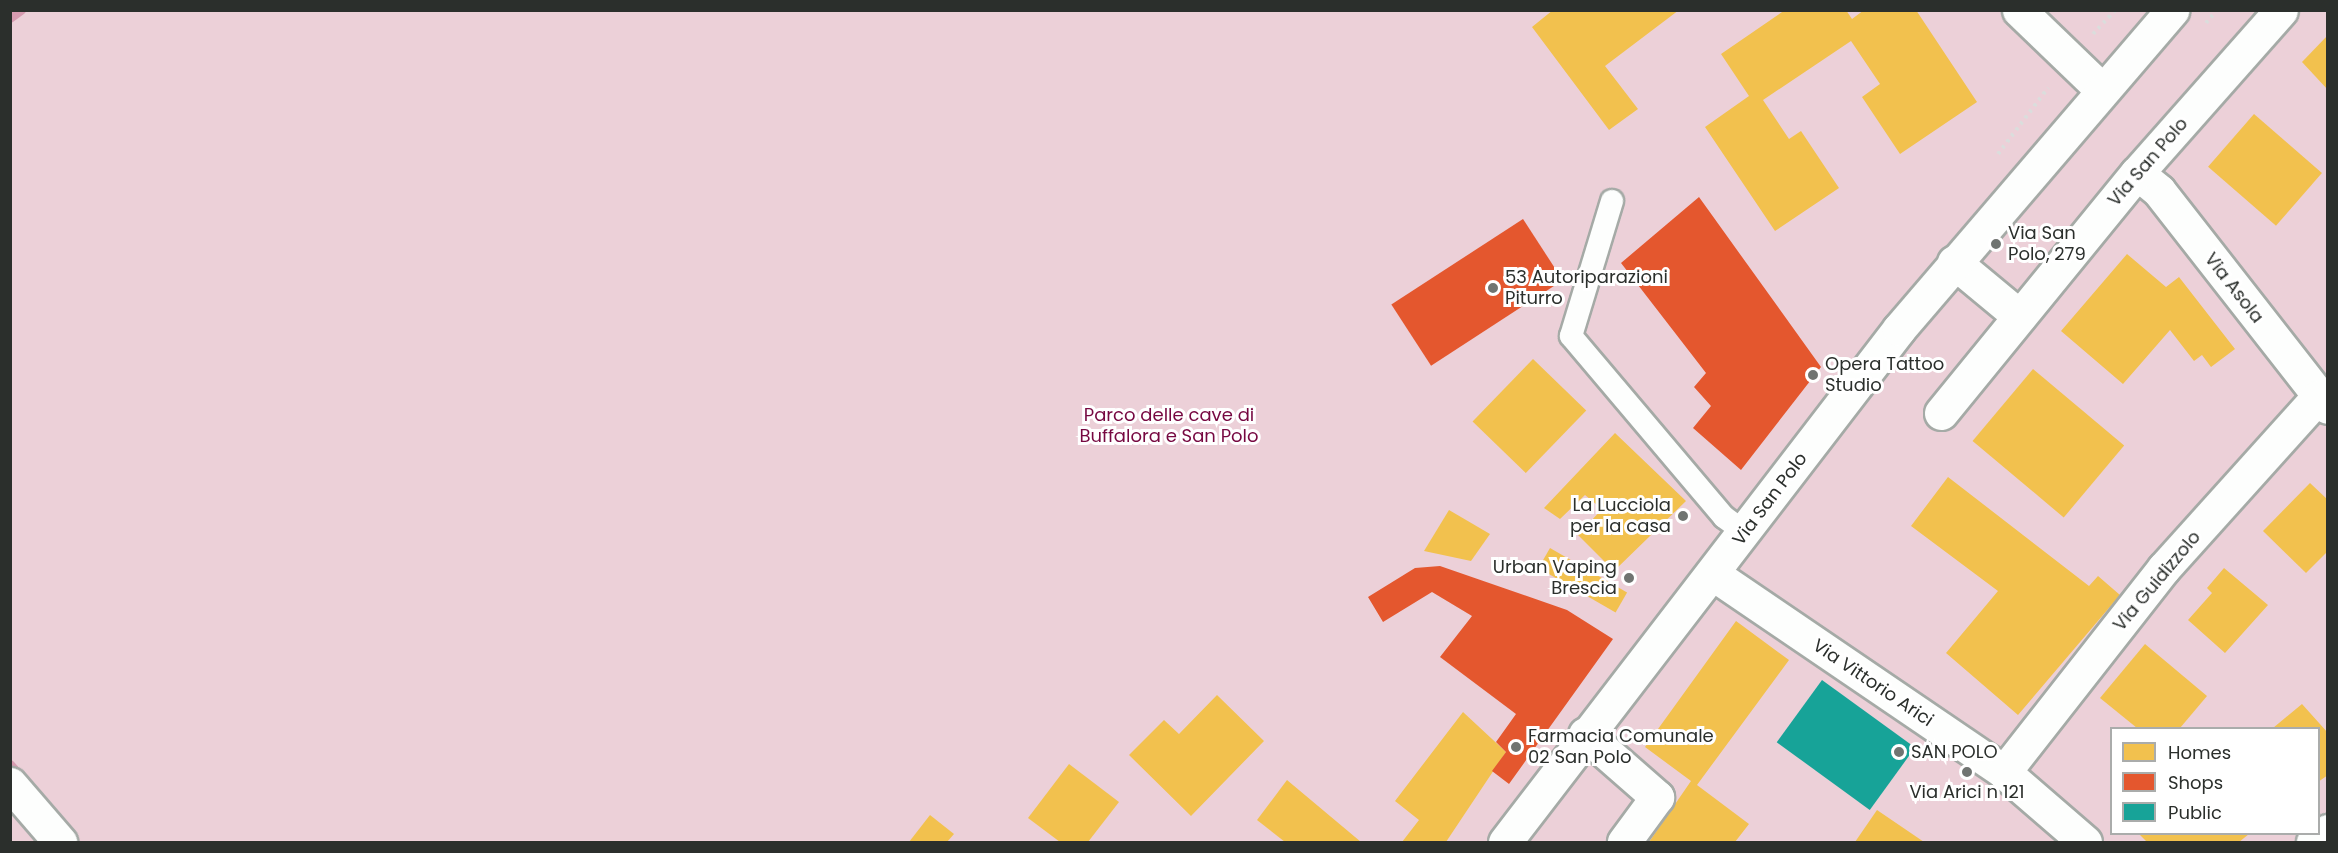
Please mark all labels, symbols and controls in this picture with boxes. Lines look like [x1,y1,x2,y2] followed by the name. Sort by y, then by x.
[2104,113,2192,211] street label: Via San Polo
[2008,223,2086,266] place label: Via San Polo, 279
[1989,237,2003,251] marker: Via San Polo, 279
[2200,249,2268,327] street label: Via Asola
[1505,267,1668,310] place label: 53 Autoriparazioni Piturro
[1486,281,1500,295] marker: 53 Autoriparazioni Piturro
[1825,354,1944,397] place label: Opera Tattoo Studio
[1806,368,1820,382] marker: Opera Tattoo Studio
[1079,405,1259,448] park label: Parco delle cave di Buffalora e San Polo
[1728,448,1812,550] street label: Via San Polo
[1570,495,1671,538] place label: La Lucciola per la casa
[1676,509,1690,523] marker: La Lucciola per la casa
[2109,527,2205,635] street label: Via Guidizzolo
[1493,557,1617,600] place label: Urban Vaping Brescia
[1622,571,1636,585] marker: Urban Vaping Brescia
[1809,635,1937,731] street label: Via Vittorio Arici
[1528,726,1714,768] place label: Farmacia Comunale 02 San Polo
[2110,727,2320,835] legend
[1509,740,1523,754] marker: Farmacia Comunale 02 San Polo
[2168,740,2231,765] text: Homes
[1911,741,1998,763] place label: SAN POLO
[1892,745,1906,759] marker: SAN POLO
[1960,765,1974,779] marker: Via Arici n 121
[2168,770,2223,795] text: Shops
[1909,781,2025,803] place label: Via Arici n 121
[2168,800,2222,825] text: Public

